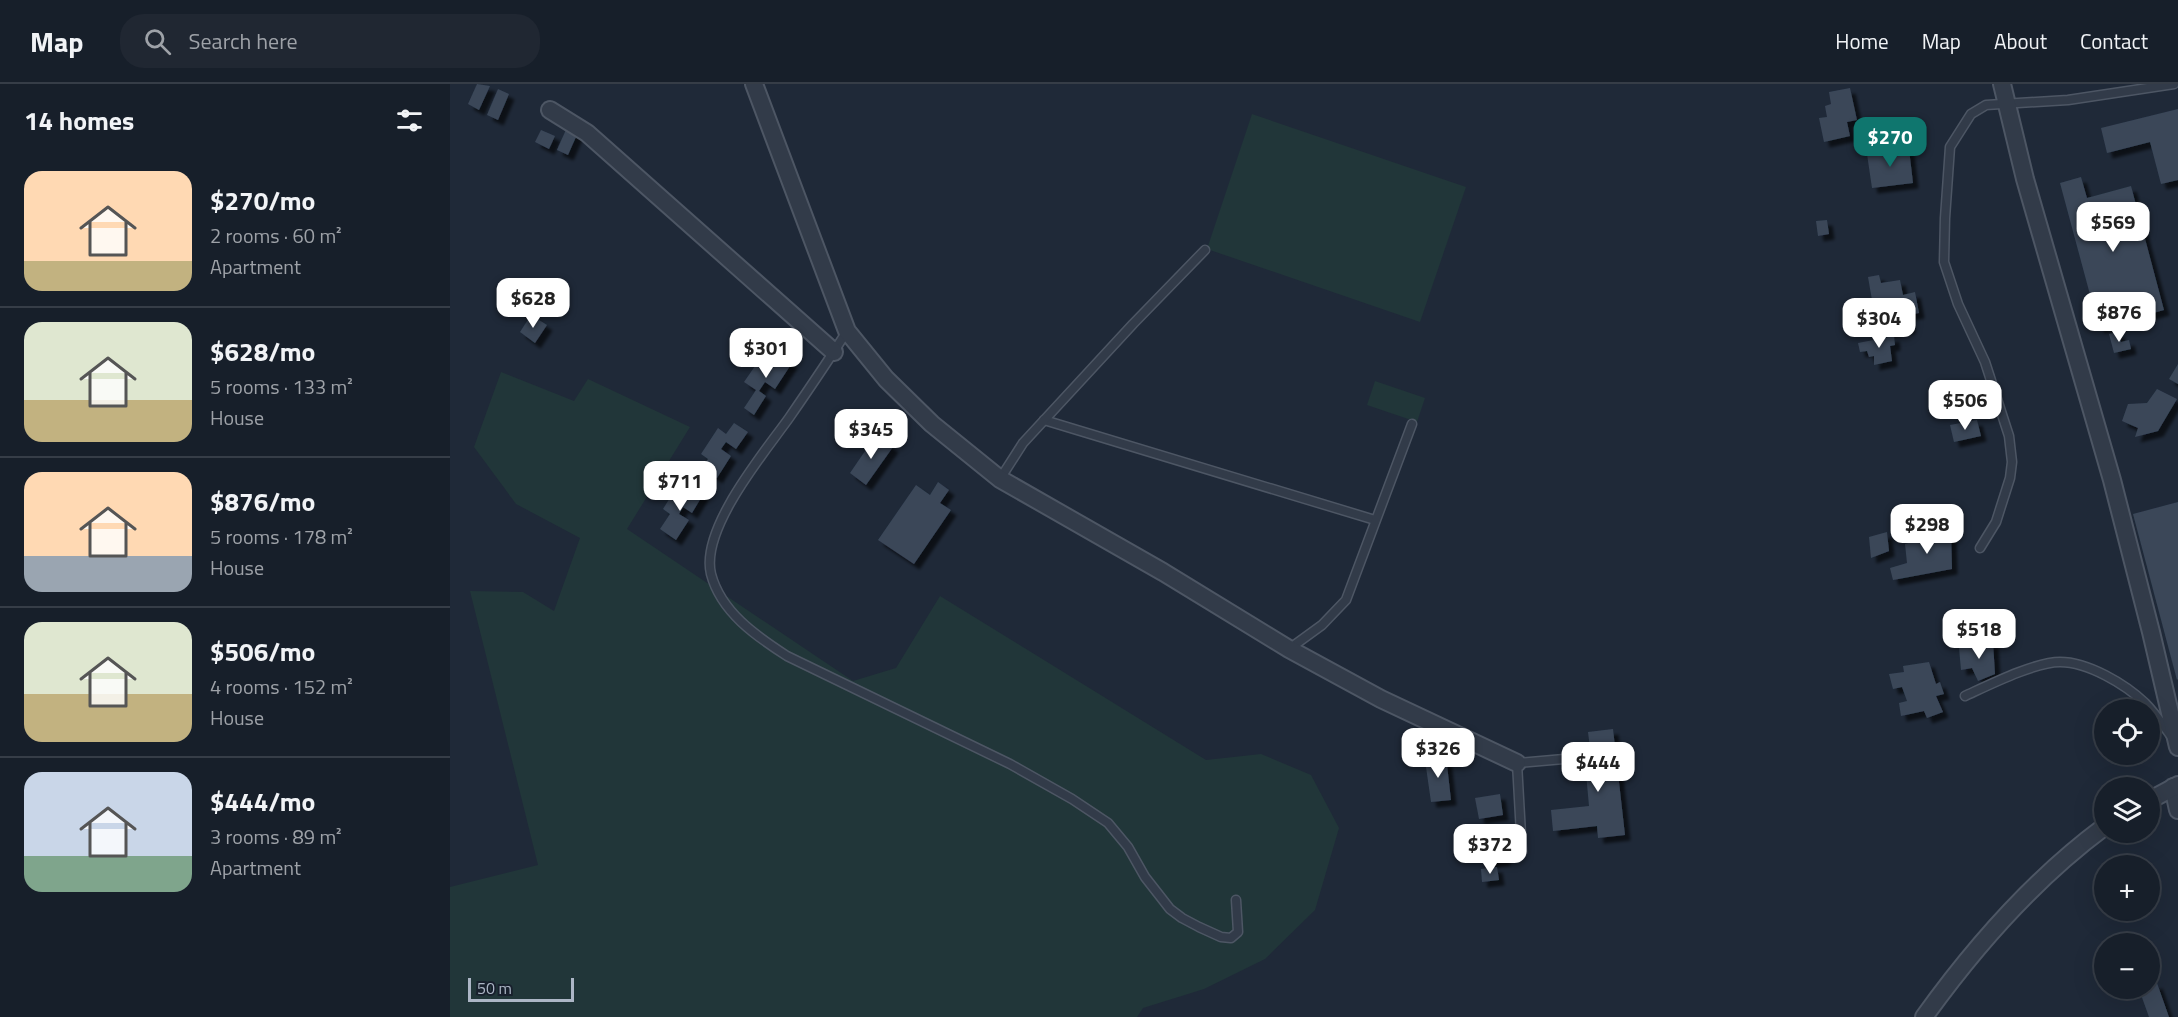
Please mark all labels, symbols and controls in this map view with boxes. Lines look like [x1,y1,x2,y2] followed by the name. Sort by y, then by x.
[120,14,540,68] search box
[30,20,84,63] text: Map
[189,24,298,58] text: Search here
[141,25,174,58] icon: search
[1835,25,1889,57] text: Home
[1922,25,1961,57] text: Map
[1994,25,2047,57] text: About
[2080,25,2148,57] text: Contact
[24,101,134,140] text: 14 homes
[393,104,426,137] icon: filters
[1854,117,1926,168] pin: $270
[1868,121,1912,152] text: $270
[210,181,315,220] text: $270/mo
[72,195,144,267] icon: home
[2077,202,2149,253] pin: $569
[2091,206,2135,237] text: $569
[210,220,342,251] text: 2 rooms · 60 m²
[210,251,301,282] text: Apartment
[497,278,569,329] pin: $628
[511,282,555,313] text: $628
[2083,292,2155,343] pin: $876
[2097,296,2141,327] text: $876
[1843,298,1915,349] pin: $304
[1857,302,1901,333] text: $304
[730,328,802,379] pin: $301
[210,332,315,371] text: $628/mo
[744,332,788,363] text: $301
[72,346,144,418] icon: home
[210,371,353,402] text: 5 rooms · 133 m²
[1929,380,2001,431] pin: $506
[1943,384,1987,415] text: $506
[210,402,264,433] text: House
[835,409,907,460] pin: $345
[849,413,893,444] text: $345
[644,461,716,512] pin: $711
[658,465,702,496] text: $711
[210,482,315,521] text: $876/mo
[72,496,144,568] icon: home
[1891,504,1963,555] pin: $298
[1905,508,1949,539] text: $298
[210,521,353,552] text: 5 rooms · 178 m²
[210,552,264,583] text: House
[1943,609,2015,660] pin: $518
[1957,613,2001,644] text: $518
[210,632,315,671] text: $506/mo
[72,646,144,718] icon: home
[210,671,353,702] text: 4 rooms · 152 m²
[2094,699,2160,999] map controls
[2094,699,2160,765] button: locate
[210,702,264,733] text: House
[1402,728,1474,779] pin: $326
[1416,732,1460,763] text: $326
[1562,742,1634,793] pin: $444
[1576,746,1620,777] text: $444
[2094,777,2160,843] button: layers
[210,782,315,821] text: $444/mo
[72,796,144,868] icon: home
[210,821,342,852] text: 3 rooms · 89 m²
[1454,824,1526,875] pin: $372
[1468,828,1512,859] text: $372
[210,852,301,883] text: Apartment
[2094,855,2160,921] button: +
[2094,933,2160,999] button: −
[468,975,574,1002] scale bar
[477,976,512,1000] text: 50 m

